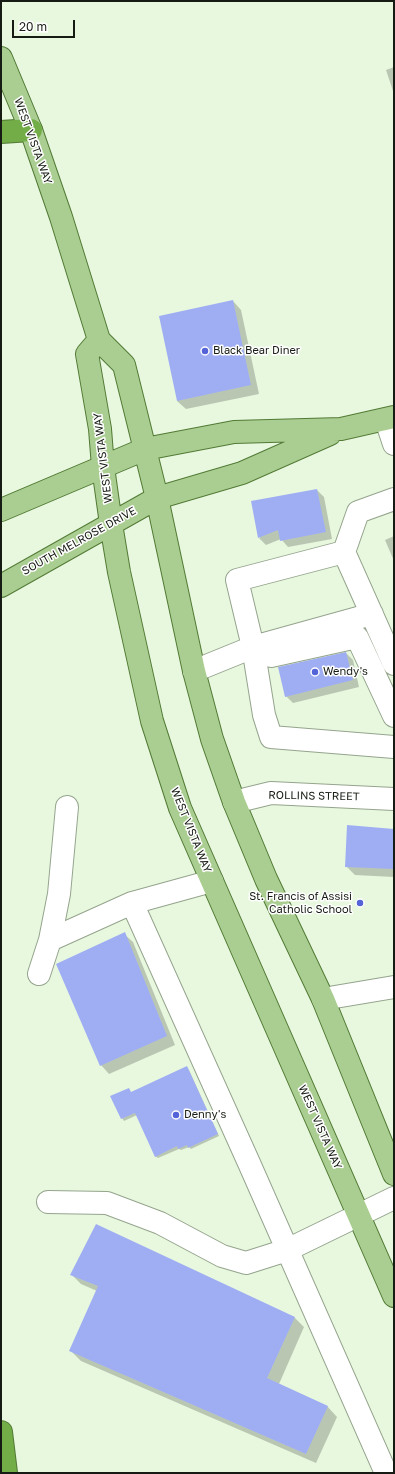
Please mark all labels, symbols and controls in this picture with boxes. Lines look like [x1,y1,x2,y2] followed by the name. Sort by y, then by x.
[14,12,77,38] scale bar
[19,19,47,34] text: 20 m
[11,96,55,186] street label: WEST VISTA WAY
[213,344,300,358] place label: Black Bear Diner
[200,346,210,356] marker: Black Bear Diner
[91,412,115,504] street label: WEST VISTA WAY
[20,504,138,578] street label: SOUTH MELROSE DRIVE
[323,665,368,679] place label: Wendy's
[310,667,320,677] marker: Wendy's
[168,785,214,875] street label: WEST VISTA WAY
[268,789,360,803] street label: ROLLINS STREET
[249,890,352,916] place label: St. Francis of Assisi Catholic School
[355,898,365,908] marker: St. Francis of Assisi Catholic School
[296,1083,344,1171] street label: WEST VISTA WAY
[184,1108,226,1122] place label: Denny's
[171,1110,181,1120] marker: Denny's

